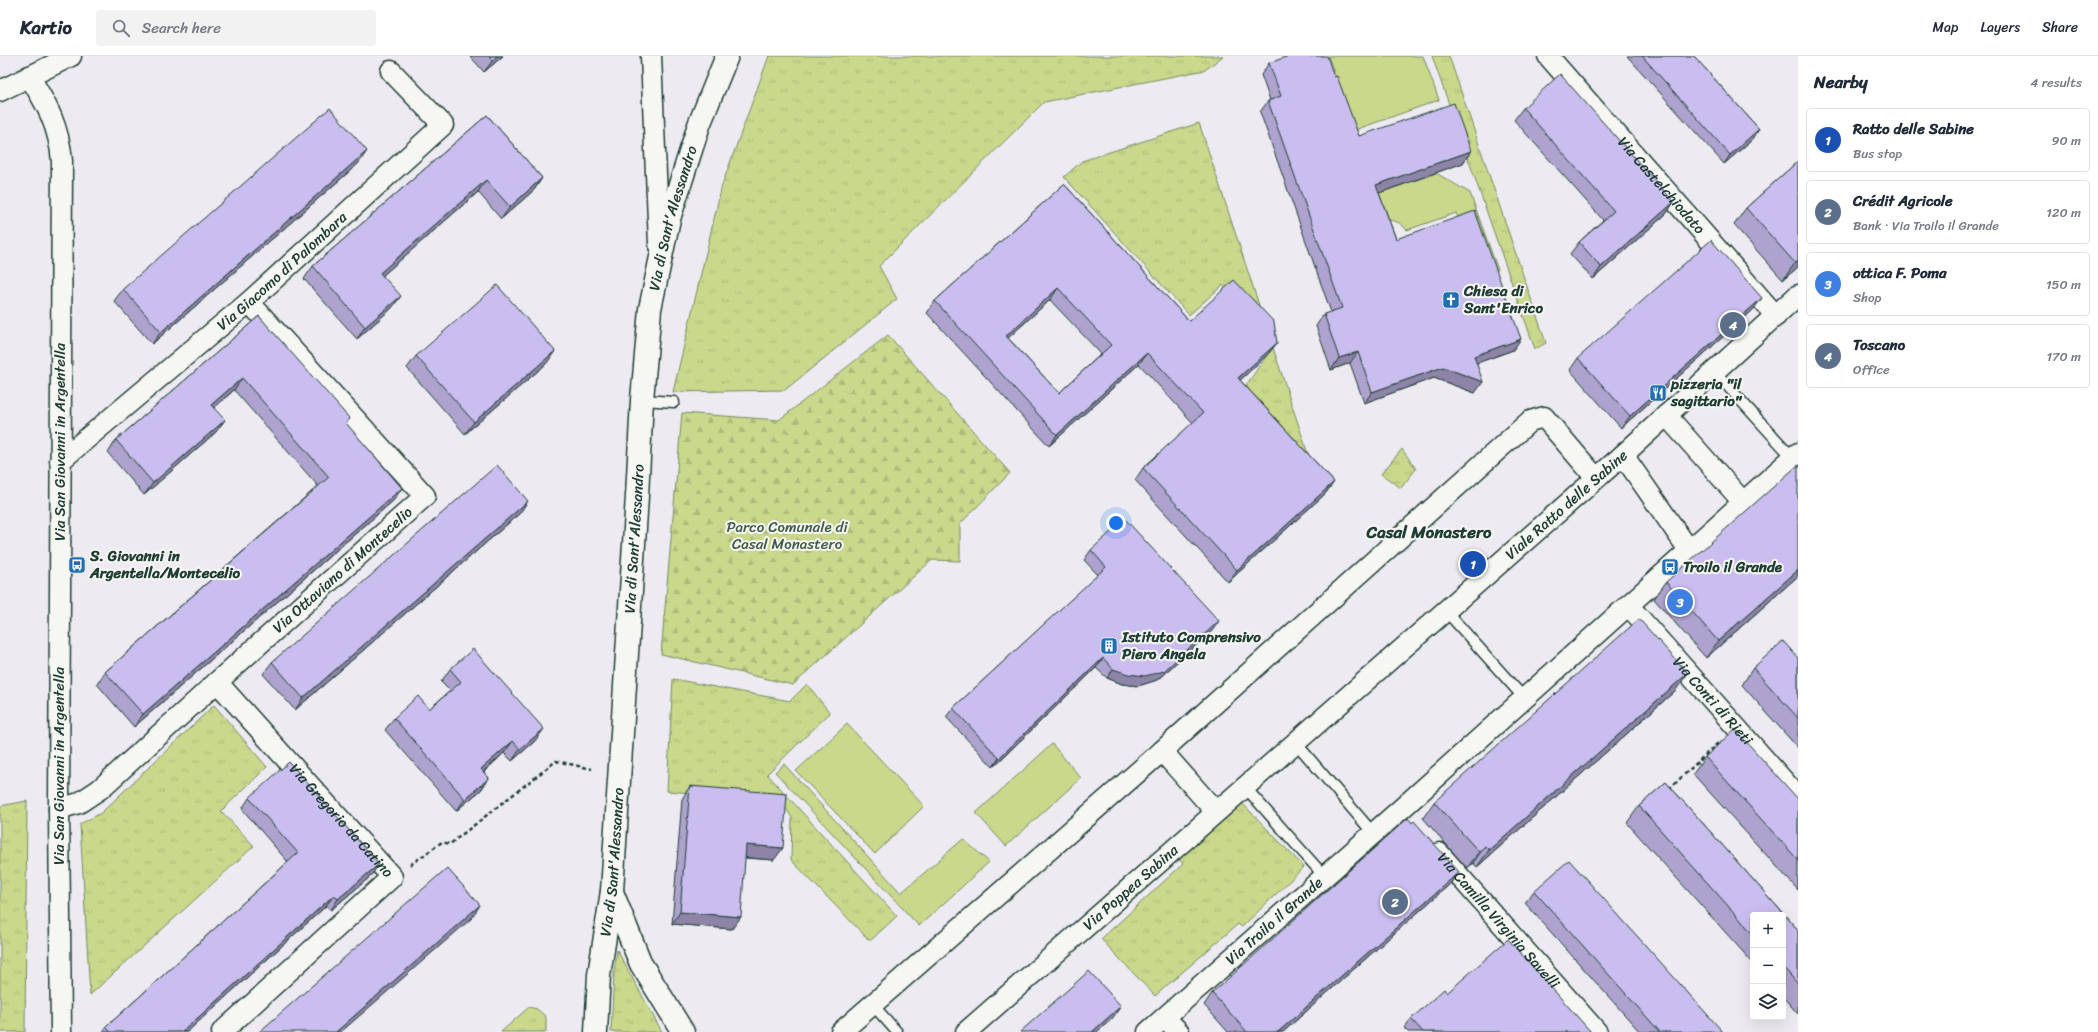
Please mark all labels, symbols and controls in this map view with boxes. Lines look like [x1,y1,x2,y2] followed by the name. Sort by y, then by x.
[96,10,376,46] search box
[20,11,72,44] text: Kartio
[142,15,221,41] text: Search here
[1933,15,1958,40] text: Map
[1980,15,2020,40] text: Layers
[2042,15,2078,40] text: Share
[110,17,132,39] icon: search
[1814,67,1868,97] text: Nearby
[2030,71,2082,94] text: 4 results
[1853,116,1974,142] text: Ratto delle Sabine
[1825,129,1831,152] text: 1
[2051,129,2081,152] text: 90 m
[1611,130,1712,241] street label: Via Castelchiodato
[641,142,705,293] street label: Via di Sant'Alessandro
[1853,142,1902,165] text: Bus stop
[1853,188,1953,214] text: Crédit Agricole
[1824,201,1832,224] text: 2
[2046,201,2081,224] text: 120 m
[211,205,354,337] street label: Via Giacomo di Palombara
[1853,214,1999,237] text: Bank · Via Troilo il Grande
[1853,260,1947,286] text: ottica F. Poma
[1824,273,1832,296] text: 3
[2046,273,2081,296] text: 150 m
[1463,278,1543,321] place label: Chiesa di Sant'Enrico
[1853,286,1881,309] text: Shop
[1441,290,1461,310] church icon: Chiesa di Sant'Enrico
[1720,310,1746,340] pin: 4
[1853,332,1905,358] text: Toscano
[47,342,73,541] street label: Via San Giovanni in Argentella
[1824,345,1832,368] text: 4
[2046,345,2081,368] text: 170 m
[1853,358,1890,381] text: Office
[1670,371,1743,414] place label: pizzeria "il sagittario"
[1648,383,1668,403] restaurant icon: pizzeria "il sagittario"
[1499,443,1634,566] street label: Viale Ratto delle Sabine
[617,463,652,614] street label: Via di Sant'Alessandro
[266,499,419,640] street label: Via Ottaviano di Montecelio
[1106,513,1126,533] your location
[726,514,848,557] park label: Parco Comunale di Casal Monastero
[1366,517,1492,547] district label: Casal Monastero
[89,543,241,586] place label: S. Giovanni in Argentella/Montecelio
[1460,549,1486,579] pin: 1
[1683,554,1783,580] place label: Troilo il Grande
[67,555,87,575] bus stop icon: S. Giovanni in Argentella/Montecelio
[1660,557,1680,577] bus stop icon: Troilo il Grande
[1667,587,1693,617] pin: 3
[1121,624,1261,667] place label: Istituto Comprensivo Piero Angela
[1099,636,1119,656] building icon: Istituto Comprensivo Piero Angela
[1666,650,1760,752] street label: Via Conti di Rieti
[46,666,72,865] street label: Via San Giovanni in Argentella
[283,757,400,884] street label: Via Gregorio da Catino
[592,786,632,938] street label: Via di Sant'Alessandro
[1077,838,1185,937] street label: Via Poppea Sabina
[1431,846,1567,995] street label: Via Camilla Virginia Savelli
[1219,870,1329,972] street label: Via Troilo il Grande
[1382,887,1408,917] pin: 2
[1750,912,1786,1020] map controls
[1750,912,1786,948] button: +
[1750,948,1786,984] button: −
[1750,984,1786,1020] button: layers

